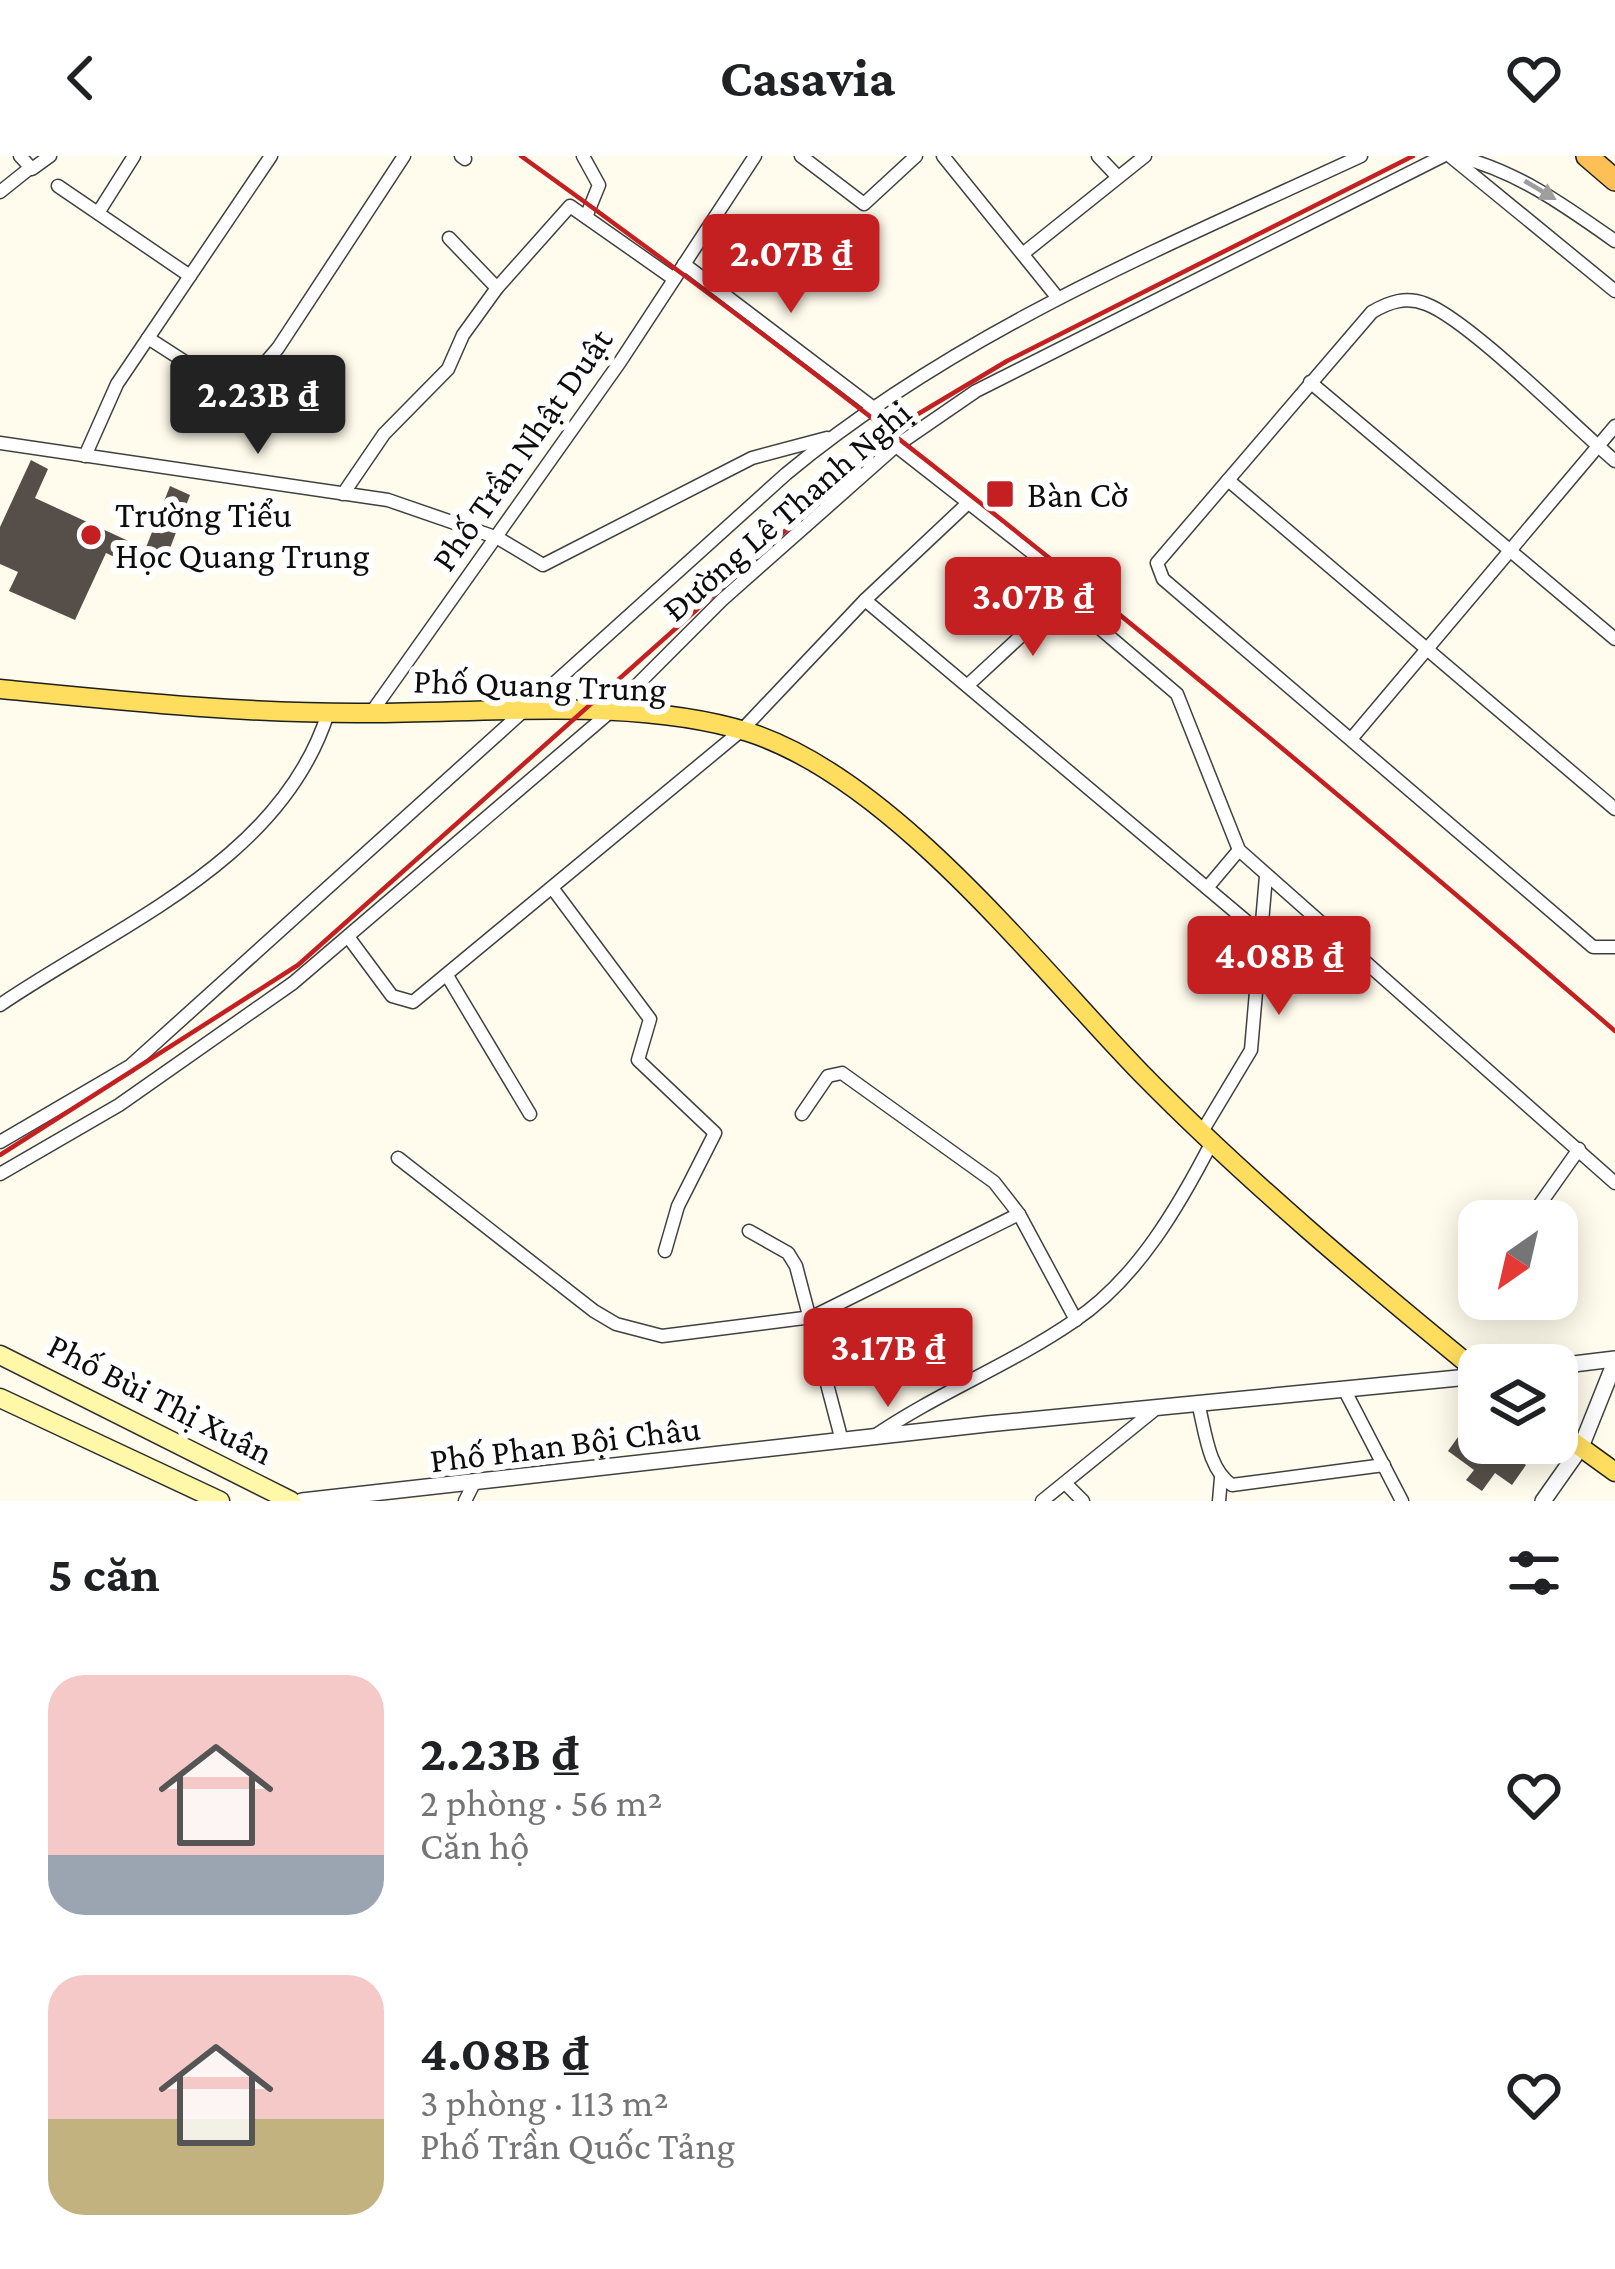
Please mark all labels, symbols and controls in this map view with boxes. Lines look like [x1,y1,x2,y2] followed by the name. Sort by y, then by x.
[48,45,114,111] icon: back
[1501,45,1567,111] icon: heart
[720,48,895,108] text: Casavia
[1523,179,1557,200] one-way arrow
[680,214,902,316] pin: 2.07B ₫
[729,231,853,274] text: 2.07B ₫
[423,320,621,578] street label: Phố Trần Nhật Duật
[147,355,369,457] pin: 2.23B ₫
[197,372,319,415] text: 2.23B ₫
[655,392,919,629] street label: Đường Lê Thanh Nghị
[1027,475,1128,515] place label: Bàn Cờ
[984,478,1016,510] marker: Bàn Cờ
[115,495,370,576] place label: Trường Tiểu Học Quang Trung
[78,522,104,548] marker: Trường Tiểu Học Quang Trung
[922,557,1144,659] pin: 3.07B ₫
[972,574,1094,617] text: 3.07B ₫
[413,661,667,709] street label: Phố Quang Trung
[1168,916,1390,1018] pin: 4.08B ₫
[1214,933,1344,976] text: 4.08B ₫
[1458,1200,1578,1320] north arrow
[1458,1200,1578,1464] map controls
[777,1308,999,1410] pin: 3.17B ₫
[41,1325,280,1473] street label: Phố Bùi Thị Xuân
[831,1325,945,1368] text: 3.17B ₫
[1458,1344,1578,1464] button: layers
[428,1408,703,1480] street label: Phố Phan Bội Châu
[1501,1540,1567,1606] icon: filters
[48,1545,160,1602] text: 5 căn
[144,1723,288,1867] icon: home
[420,1724,579,1781] text: 2.23B ₫
[1501,1762,1567,1828] icon: heart
[420,1781,663,1824] text: 2 phòng · 56 m²
[420,1824,529,1867] text: Căn hộ
[144,2023,288,2167] icon: home
[420,2024,589,2081] text: 4.08B ₫
[1501,2062,1567,2128] icon: heart
[420,2081,669,2124] text: 3 phòng · 113 m²
[420,2124,735,2167] text: Phố Trần Quốc Tảng

